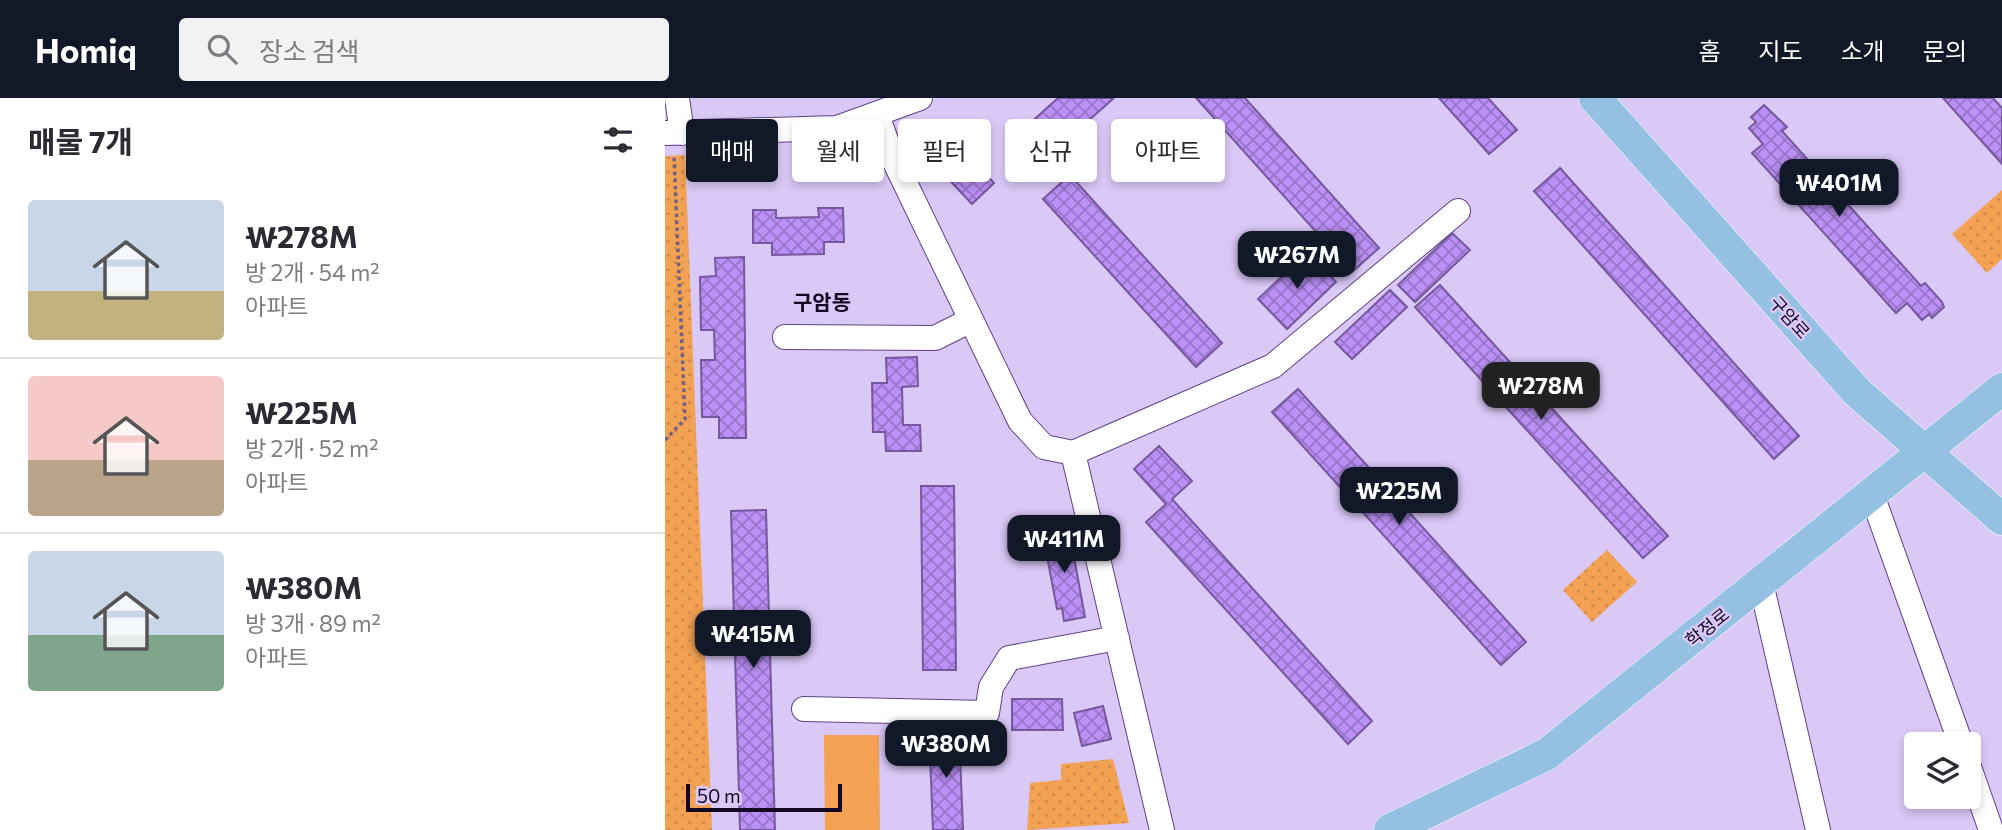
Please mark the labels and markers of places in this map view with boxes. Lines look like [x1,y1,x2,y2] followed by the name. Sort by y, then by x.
[1790,159,1888,219] pin: ₩401M
[1248,232,1346,291] pin: ₩267M
[1492,362,1590,422] pin: ₩278M
[1350,468,1448,527] pin: ₩225M
[1015,516,1113,575] pin: ₩411M
[704,610,802,670] pin: ₩415M
[897,720,995,780] pin: ₩380M

